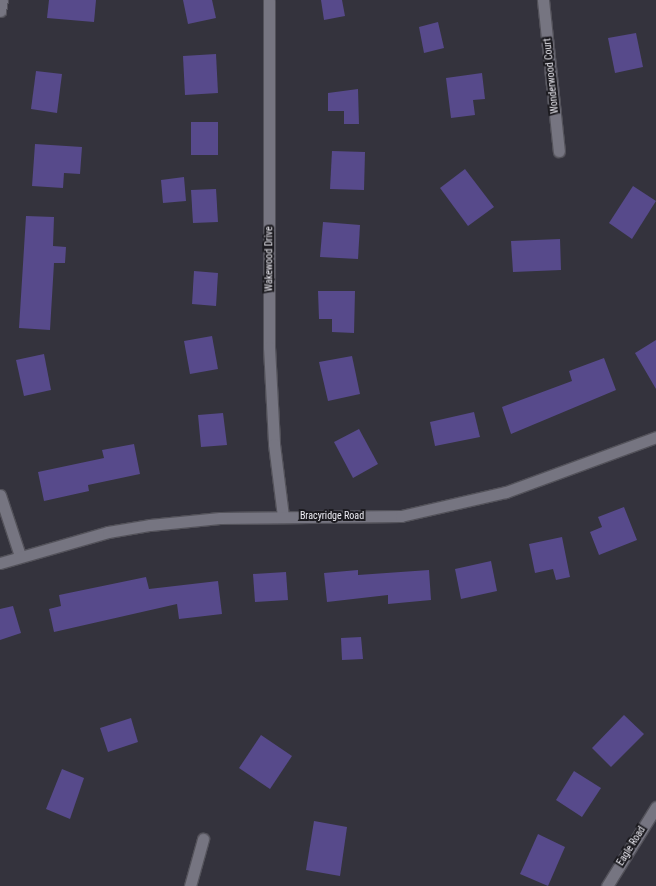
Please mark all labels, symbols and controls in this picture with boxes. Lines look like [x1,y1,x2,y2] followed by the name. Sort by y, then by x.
[541,38,561,114] street label: Wonderwood Court
[263,226,275,292] street label: Wakewood Drive
[300,510,364,522] street label: Bracyridge Road
[614,824,648,868] street label: Eagle Road

